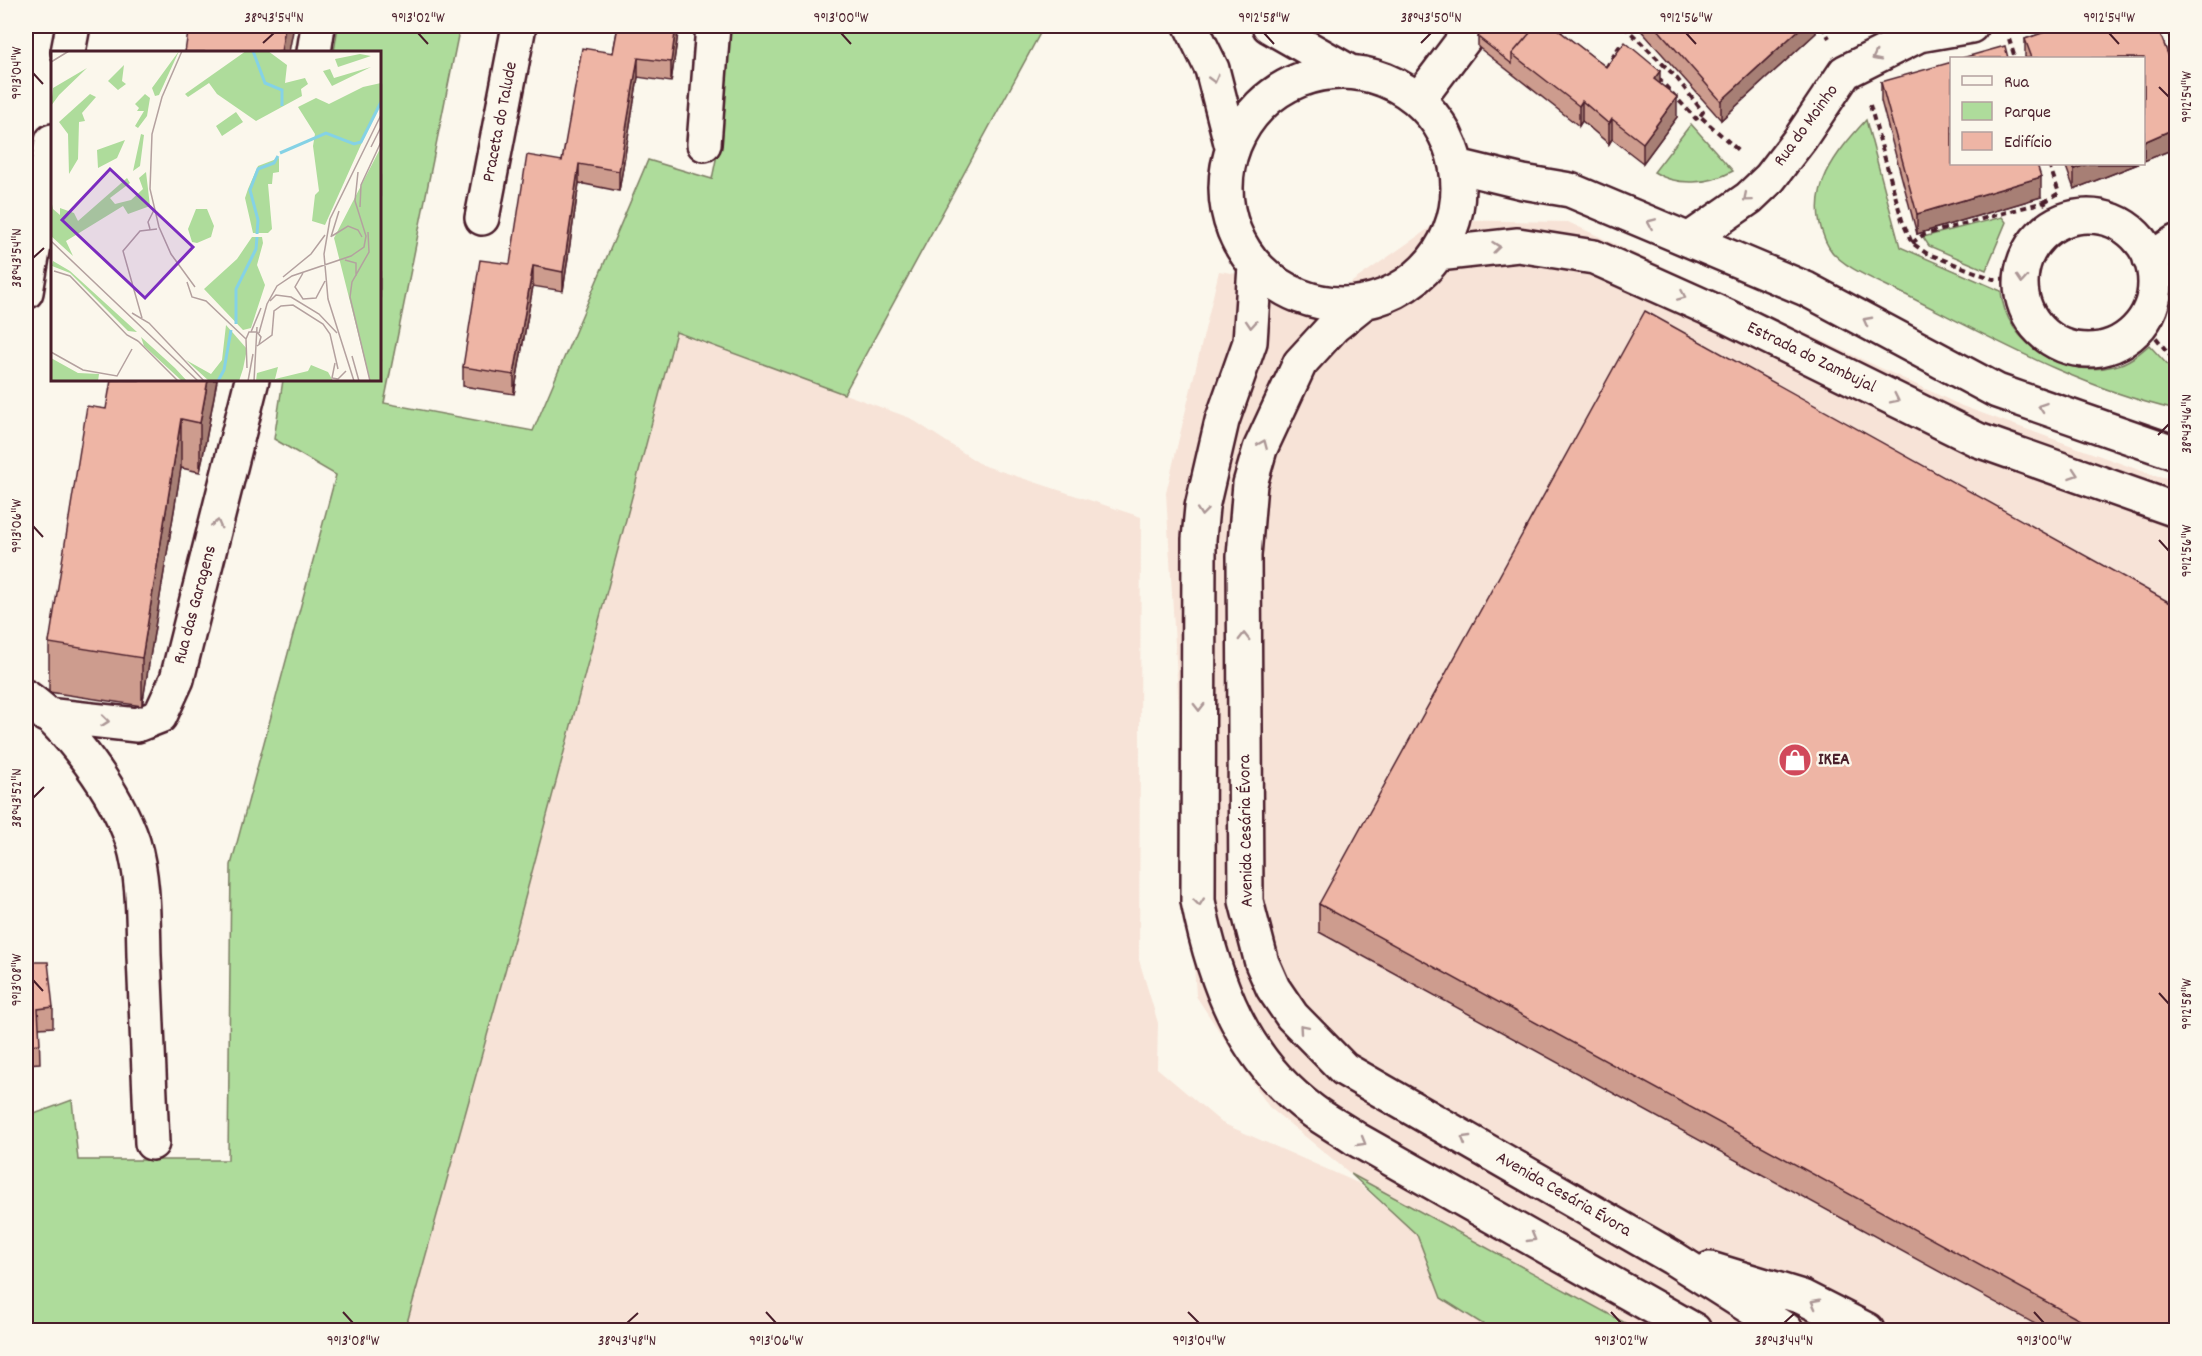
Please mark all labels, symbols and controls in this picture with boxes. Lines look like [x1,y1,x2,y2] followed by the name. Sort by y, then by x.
[244,8,304,30] text: 38°43'54"N
[391,8,445,30] text: 9°13'02"W
[814,8,869,30] text: 9°13'00"W
[1238,8,1290,30] text: 9°12'58"W
[1400,8,1462,30] text: 38°43'50"N
[1660,8,1713,30] text: 9°12'56"W
[2083,8,2135,30] text: 9°12'54"W
[7,46,29,99] text: 9°13'04"W
[1872,50,1882,61] one-way arrow
[51,51,381,381] inset map
[1950,57,2145,165] legend
[477,60,525,184] street label: Praceta do Talude
[2004,71,2030,96] text: Rua
[2177,71,2199,123] text: 9°12'54"W
[1207,74,1220,84] one-way arrow
[1769,80,1845,172] street label: Rua do Moinho
[2004,101,2051,126] text: Parque
[2004,131,2052,156] text: Edifício
[1743,191,1754,202] one-way arrow
[1647,219,1658,231] one-way arrow
[7,228,29,288] text: 38°43'54"N
[1491,242,1500,254] one-way arrow
[2016,274,2029,283] one-way arrow
[1675,289,1686,301] one-way arrow
[1742,316,1880,400] street label: Estrada do Zambujal
[1862,317,1873,329] one-way arrow
[1245,320,1258,329] one-way arrow
[1888,392,1899,404] one-way arrow
[2177,394,2199,454] text: 38°43'46"N
[2037,401,2048,414] one-way arrow
[1256,439,1268,450] one-way arrow
[2068,467,2079,480] one-way arrow
[7,499,29,553] text: 9°13'06"W
[1196,508,1209,517] one-way arrow
[210,519,222,530] one-way arrow
[2177,524,2199,577] text: 9°12'56"W
[168,543,224,667] street label: Rua das Garagens
[1238,632,1250,641] one-way arrow
[1193,703,1205,712] one-way arrow
[100,715,109,727] one-way arrow
[1777,742,1813,778] shop icon: IKEA
[1818,748,1850,773] place label: IKEA
[1233,754,1261,908] street label: Avenida Cesária Évora
[7,768,29,828] text: 38°43'52"N
[1192,897,1205,907] one-way arrow
[7,953,29,1006] text: 9°13'08"W
[2177,978,2199,1030] text: 9°12'58"W
[1299,1024,1310,1035] one-way arrow
[1356,1135,1366,1146] one-way arrow
[1461,1135,1472,1146] one-way arrow
[1491,1146,1636,1244] street label: Avenida Cesária Évora
[1525,1231,1536,1243] one-way arrow
[1810,1299,1821,1310] one-way arrow
[327,1331,380,1353] text: 9°13'08"W
[598,1331,656,1353] text: 38°43'48"N
[749,1331,803,1353] text: 9°13'06"W
[1173,1331,1226,1353] text: 9°13'04"W
[1594,1331,1648,1353] text: 9°13'02"W
[1755,1331,1813,1353] text: 38°43'44"N
[2017,1331,2072,1353] text: 9°13'00"W

